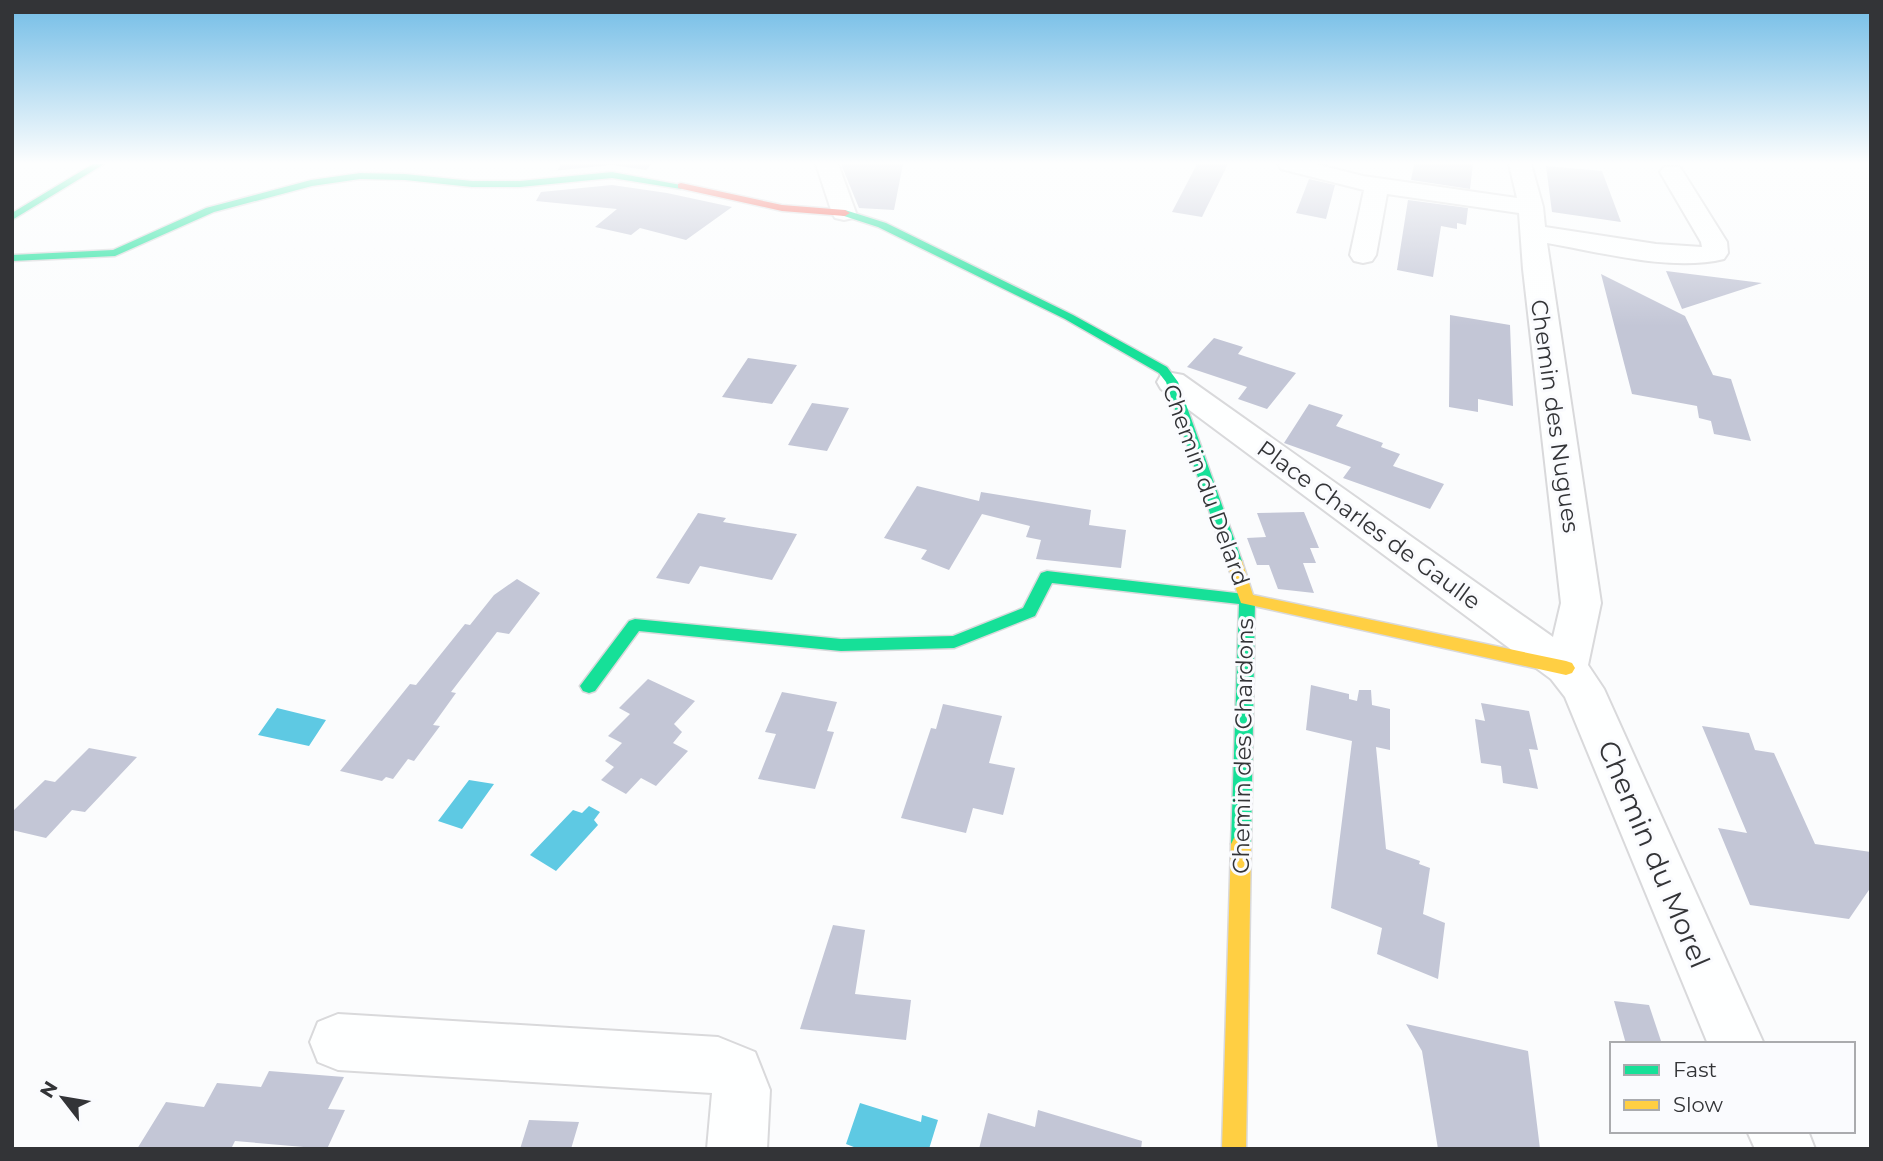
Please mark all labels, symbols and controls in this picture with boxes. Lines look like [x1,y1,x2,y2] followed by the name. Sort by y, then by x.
[1525,298,1585,534] street label: Chemin des Nugues
[1157,381,1255,589] street label: Chemin du Delard
[1252,435,1486,615] street label: Place Charles de Gaulle
[1227,618,1259,874] street label: Chemin des Chardons
[1591,735,1717,973] street label: Chemin du Morel
[1610,1042,1855,1133] legend
[1673,1057,1717,1082] text: Fast
[28,1063,98,1133] north arrow
[35,1077,63,1102] text: N
[1673,1092,1723,1117] text: Slow

